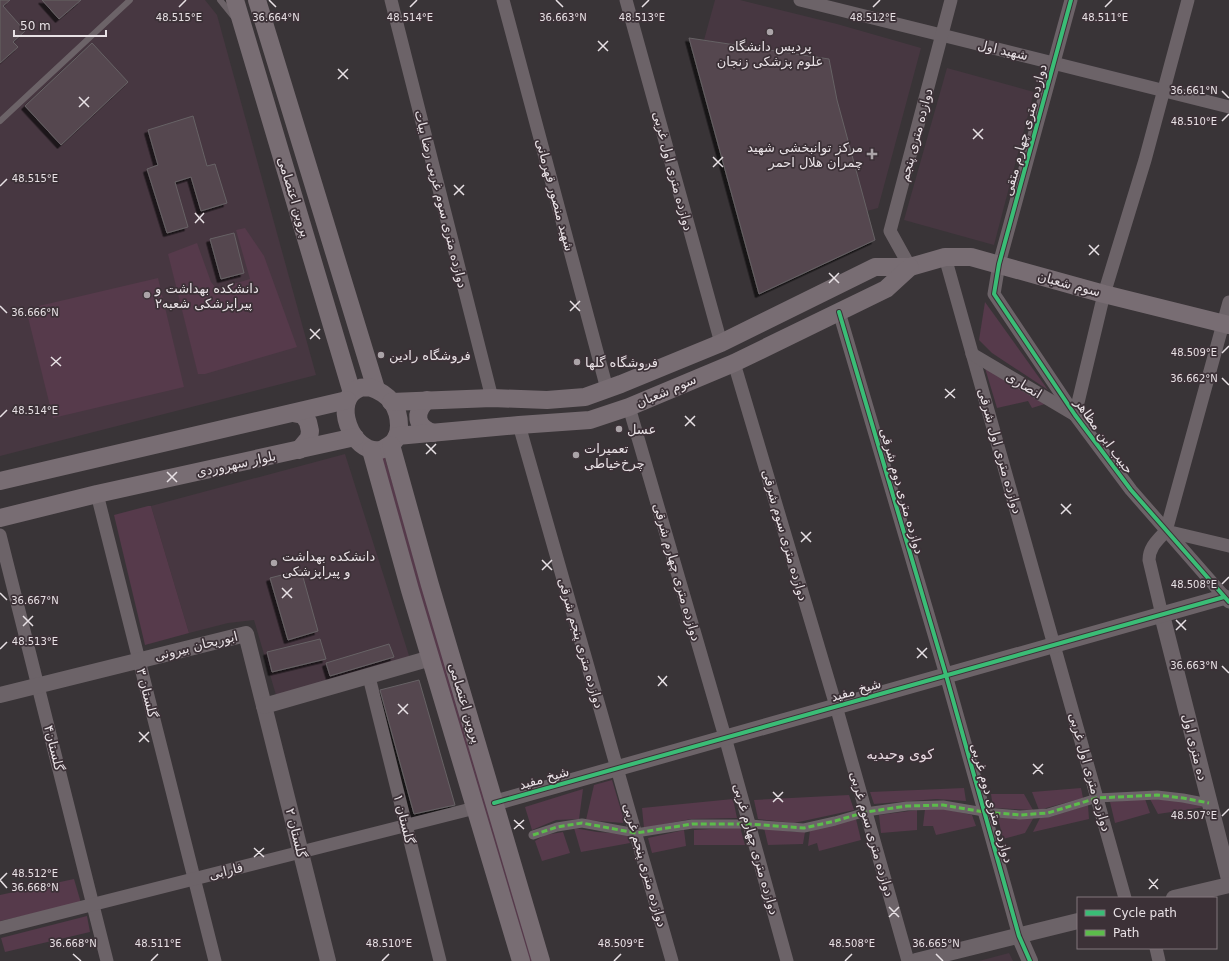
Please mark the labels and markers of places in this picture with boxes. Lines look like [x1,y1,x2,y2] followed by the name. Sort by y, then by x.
[765,27,775,37] marker: پردیس دانشگاه علوم پزشکى زنجان
[717,39,823,70] place label: پردیس دانشگاه علوم پزشکى زنجان
[747,140,863,171] place label: مرکز توانبخشی شهید چمران هلال احمر
[866,148,878,160] marker: مرکز توانبخشی شهید چمران هلال احمر
[154,281,259,312] place label: دانشکده بهداشت و پیراپزشکى شعبه۲
[142,290,152,300] marker: دانشکده بهداشت و پیراپزشکى شعبه۲
[389,348,471,364] place label: فروشگاه رادین
[376,350,386,360] marker: فروشگاه رادین
[585,355,658,371] place label: فروشگاه گلها
[572,357,582,367] marker: فروشگاه گلها
[627,422,656,437] place label: عسل
[614,424,624,434] marker: عسل
[584,441,645,472] place label: تعمیرات چرخ‌خیاطی
[571,450,581,460] marker: تعمیرات چرخ‌خیاطی
[282,549,375,580] place label: دانشکده بهداشت و پیراپزشکی
[269,558,279,568] marker: دانشکده بهداشت و پیراپزشکی

